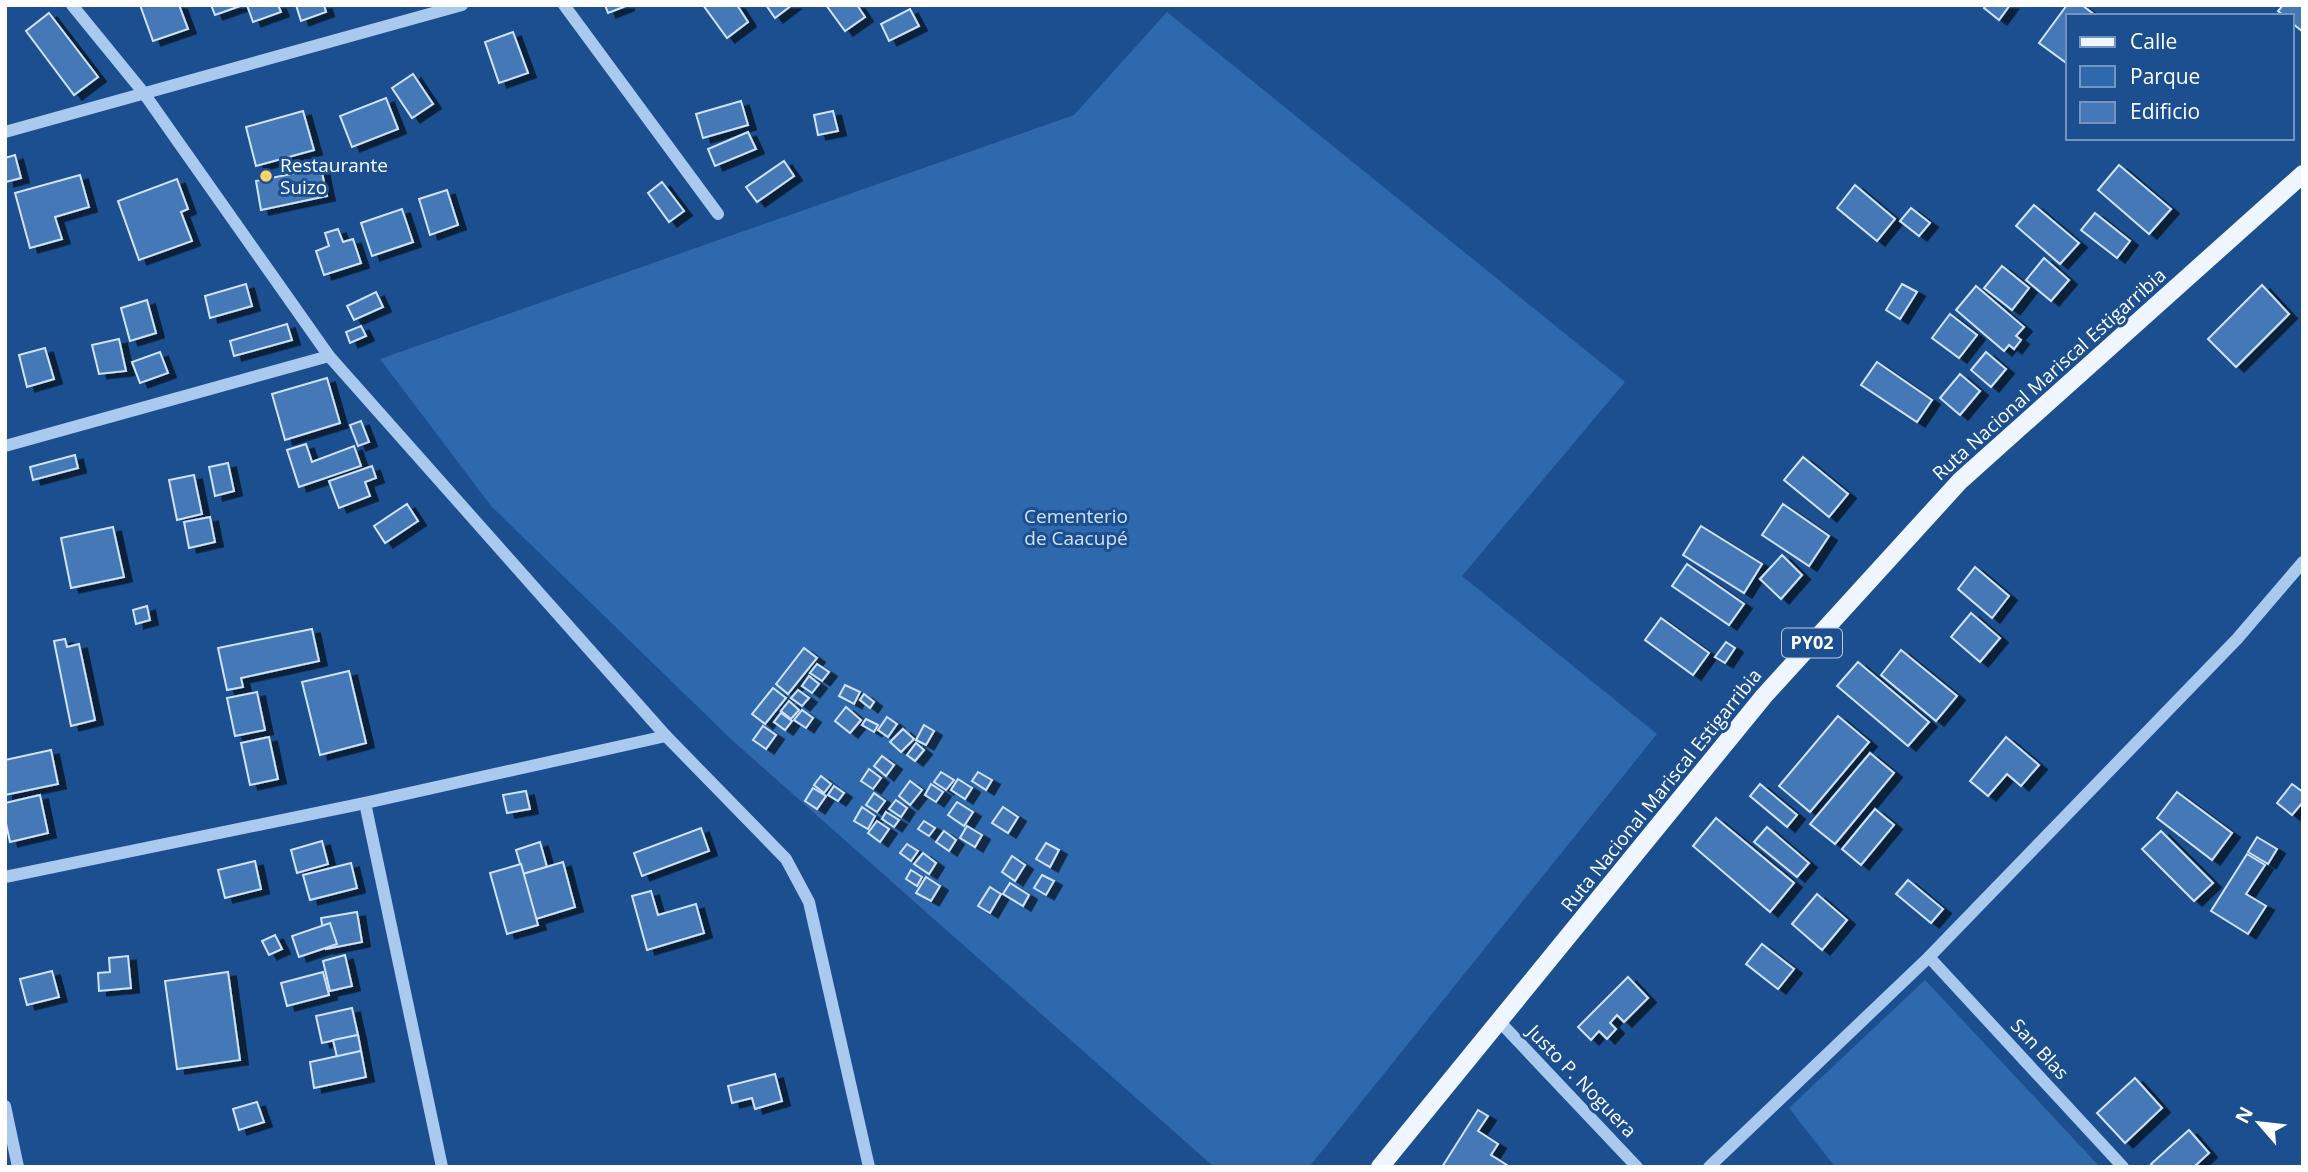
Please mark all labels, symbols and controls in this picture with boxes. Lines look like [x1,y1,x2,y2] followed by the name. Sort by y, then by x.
[2066,14,2294,140] legend
[2130,27,2177,55] text: Calle
[2130,62,2200,90] text: Parque
[2130,97,2200,125] text: Edificio
[280,152,388,200] place label: Restaurante Suizo
[258,168,274,184] marker: Restaurante Suizo
[1927,262,2171,486] street label: Ruta Nacional Mariscal Estigarribia
[1024,503,1128,551] park label: Cementerio de Caacupé
[1782,628,1842,658] road number: PY02
[1555,663,1767,917] street label: Ruta Nacional Mariscal Estigarribia
[2005,1013,2075,1085] street label: San Blas
[1520,1018,1642,1143] street label: Justo P. Noguera
[2224,1088,2294,1158] north arrow
[2229,1102,2259,1128] text: N

